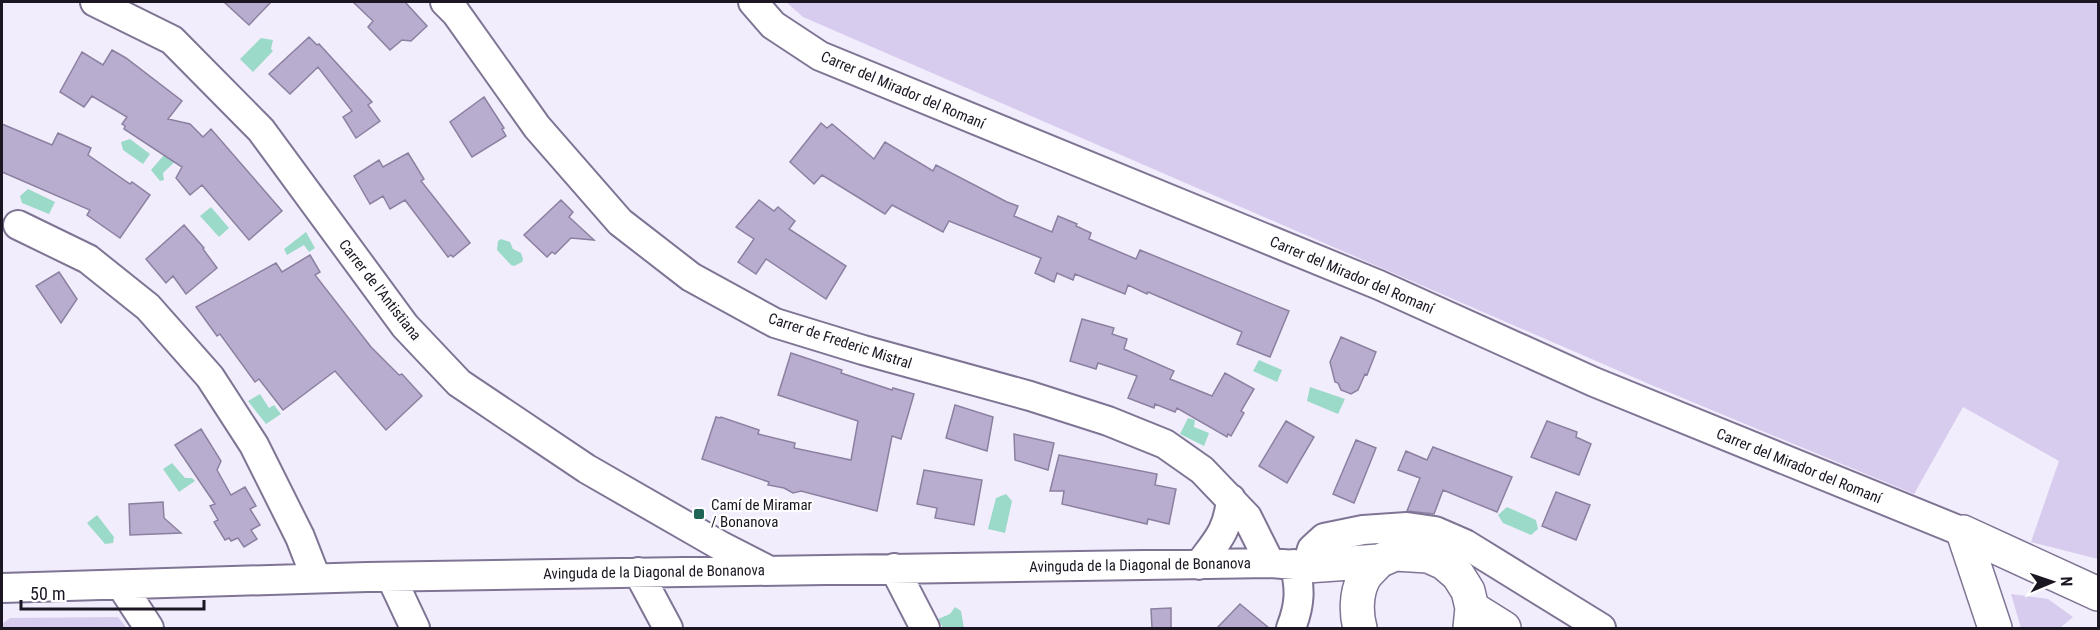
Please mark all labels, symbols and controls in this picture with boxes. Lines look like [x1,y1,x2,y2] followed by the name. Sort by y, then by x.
[818,47,989,133] street label: Carrer del Mirador del Romaní
[1267,232,1438,318] street label: Carrer del Mirador del Romaní
[335,236,425,344] street label: Carrer de l'Antistiana
[766,309,914,373] street label: Carrer de Frederic Mistral
[1714,425,1886,508] street label: Carrer del Mirador del Romaní
[711,496,813,531] place label: Camí de Miramar / Bonanova
[692,507,706,521] marker: Camí de Miramar / Bonanova
[2022,552,2082,612] north arrow
[1029,554,1251,576] street label: Avinguda de la Diagonal de Bonanova
[543,561,765,583] street label: Avinguda de la Diagonal de Bonanova
[21,573,204,611] scale bar
[2057,576,2076,587] text: N
[30,583,65,604] text: 50 m

